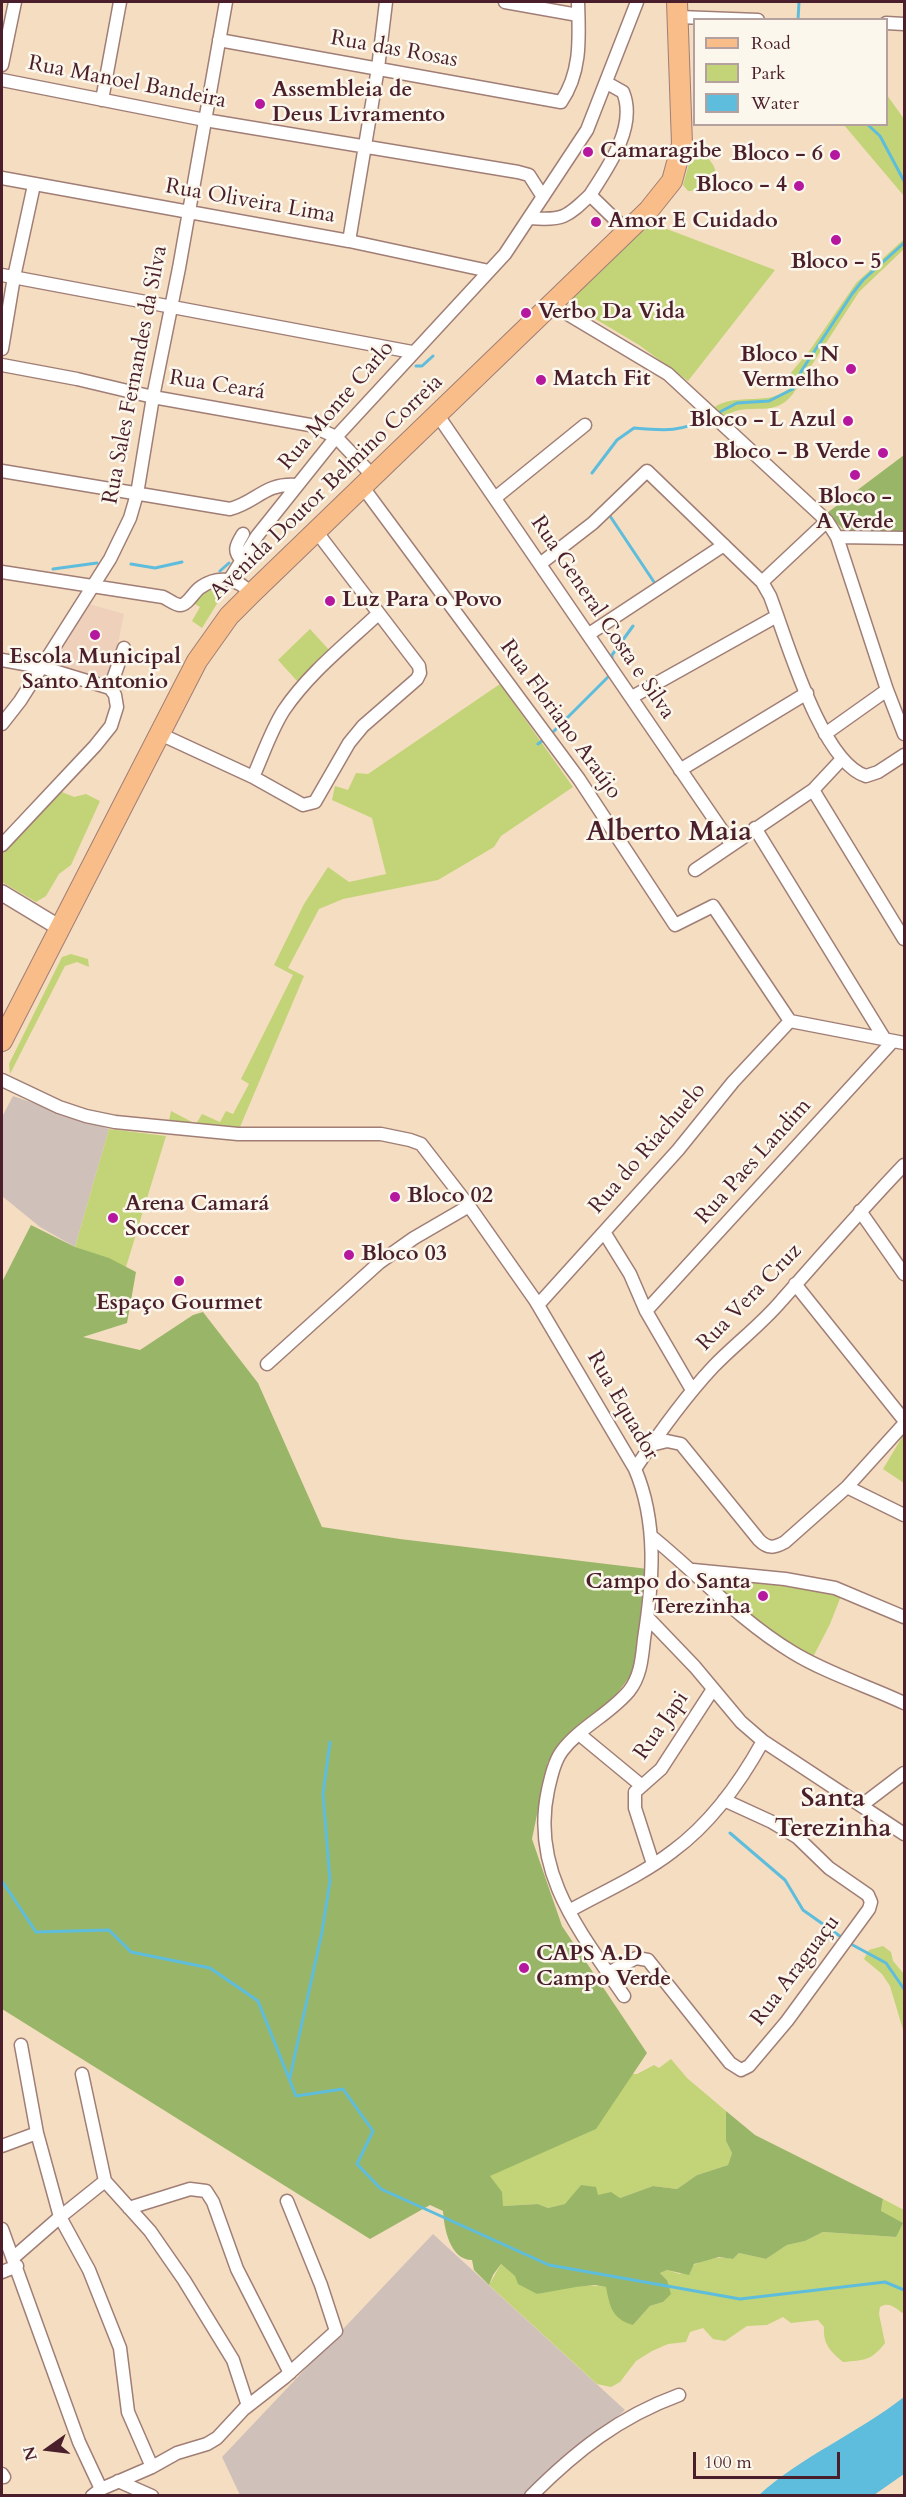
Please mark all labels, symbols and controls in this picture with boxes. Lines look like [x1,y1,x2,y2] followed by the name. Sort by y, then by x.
[693,18,888,126] legend
[328,26,460,74] street label: Rua das Rosas
[751,31,791,56] text: Road
[26,51,228,115] street label: Rua Manoel Bandeira
[751,61,786,86] text: Park
[272,78,445,130] place label: Assembleia de Deus Livramento
[751,91,799,116] text: Water
[253,97,267,111] marker: Assembleia de Deus Livramento
[600,139,722,165] place label: Camaragibe
[732,142,823,168] place label: Bloco - 6
[581,145,595,159] marker: Camaragibe
[828,148,842,162] marker: Bloco - 6
[696,173,787,199] place label: Bloco - 4
[163,174,337,230] street label: Rua Oliveira Lima
[792,179,806,193] marker: Bloco - 4
[608,209,778,235] place label: Amor E Cuidado
[589,215,603,229] marker: Amor E Cuidado
[829,233,843,247] marker: Bloco - 5
[98,244,174,506] street label: Rua Sales Fernandes da Silva
[790,250,882,276] place label: Bloco - 5
[538,300,685,326] place label: Verbo Da Vida
[519,306,533,320] marker: Verbo Da Vida
[274,336,400,476] street label: Rua Monte Carlo
[740,343,839,394] place label: Bloco - N Vermelho
[844,362,858,376] marker: Bloco - N Vermelho
[167,365,267,407] street label: Rua Ceará
[553,367,650,393] place label: Match Fit
[205,370,449,606] street label: Avenida Doutor Belmino Correia
[534,373,548,387] marker: Match Fit
[690,408,836,434] place label: Bloco - L Azul
[841,414,855,428] marker: Bloco - L Azul
[714,440,871,466] place label: Bloco - B Verde
[876,446,890,460] marker: Bloco - B Verde
[848,468,862,482] marker: Bloco - A Verde
[816,485,894,536] place label: Bloco - A Verde
[524,511,680,725] street label: Rua General Costa e Silva
[342,588,502,614] place label: Luz Para o Povo
[323,594,337,608] marker: Luz Para o Povo
[88,628,102,642] marker: Escola Municipal Santo Antonio
[493,635,627,805] street label: Rua Floriano Araújo
[9,645,181,696] place label: Escola Municipal Santo Antonio
[586,817,752,851] district label: Alberto Maia
[584,1078,712,1220] street label: Rua do Riachuelo
[691,1094,817,1230] street label: Rua Paes Landim
[407,1184,493,1210] place label: Bloco 02
[388,1190,402,1204] marker: Bloco 02
[125,1192,269,1244] place label: Arena Camará Soccer
[106,1211,120,1225] marker: Arena Camará Soccer
[692,1239,808,1357] street label: Rua Vera Cruz
[361,1242,447,1268] place label: Bloco 03
[342,1248,356,1262] marker: Bloco 03
[172,1274,186,1288] marker: Espaço Gourmet
[96,1291,262,1317] place label: Espaço Gourmet
[580,1347,664,1465] street label: Rua Equador
[586,1570,751,1622] place label: Campo do Santa Terezinha
[756,1589,770,1603] marker: Campo do Santa Terezinha
[629,1687,695,1765] street label: Rua Japi
[774,1784,892,1846] district label: Santa Terezinha
[746,1910,846,2032] street label: Rua Araguaçu
[536,1942,671,1994] place label: CAPS A.D Campo Verde
[517,1961,531,1975] marker: CAPS A.D Campo Verde
[18,2419,78,2479] north arrow
[696,2440,843,2478] scale bar
[18,2444,43,2463] text: N
[704,2450,752,2475] text: 100 m

